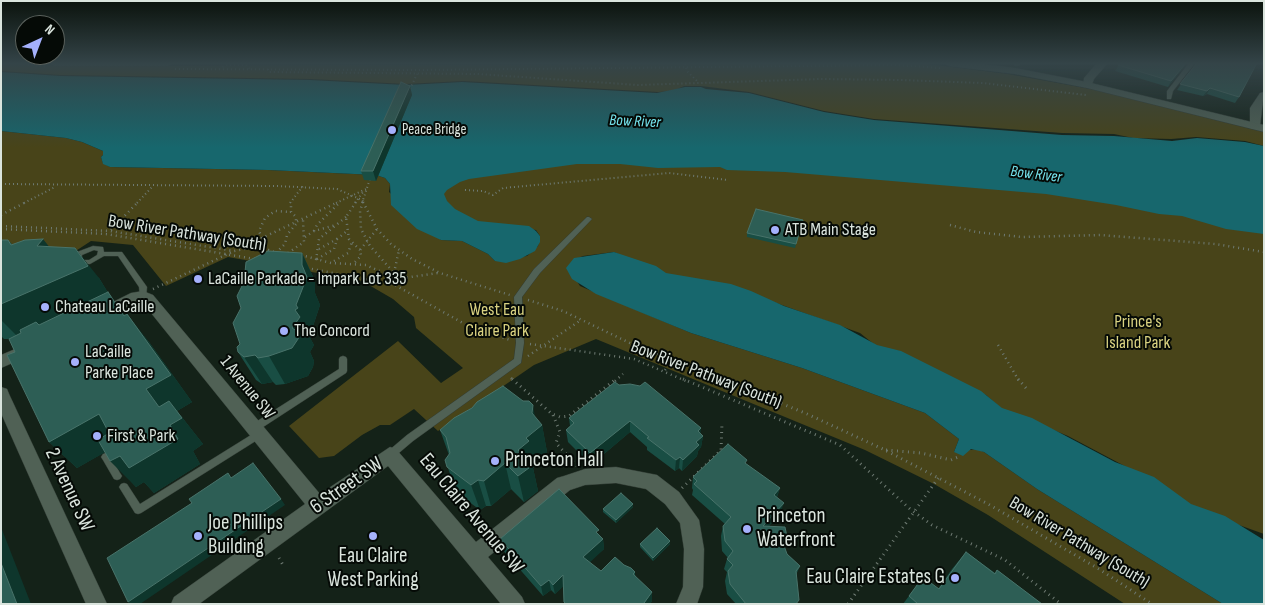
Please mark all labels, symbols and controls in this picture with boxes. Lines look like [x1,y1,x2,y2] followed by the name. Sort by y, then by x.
[15,15,65,65] north arrow
[41,21,58,38] text: N
[609,111,661,133] water label: Bow River
[402,121,466,139] place label: Peace Bridge
[386,124,398,136] marker: Peace Bridge
[1009,162,1063,188] water label: Bow River
[106,211,268,257] street label: Bow River Pathway (South)
[785,219,876,241] place label: ATB Main Stage
[769,224,781,236] marker: ATB Main Stage
[208,268,407,290] place label: LaCaille Parkade - Impark Lot 335
[192,273,204,285] marker: LaCaille Parkade - Impark Lot 335
[55,296,154,318] place label: Chateau LaCaille
[465,299,529,342] park label: West Eau Claire Park
[39,301,51,313] marker: Chateau LaCaille
[1106,311,1170,354] park label: Prince's Island Park
[294,320,370,342] place label: The Concord
[278,325,290,337] marker: The Concord
[628,336,784,414] street label: Bow River Pathway (South)
[85,341,153,384] place label: LaCaille Parke Place
[215,352,279,424] street label: 1 Avenue SW
[69,356,81,368] marker: LaCaille Parke Place
[107,425,175,447] place label: First & Park
[91,430,103,442] marker: First & Park
[39,444,99,536] street label: 2 Avenue SW
[505,448,603,474] place label: Princeton Hall
[413,449,529,579] street label: Eau Claire Avenue SW
[306,452,388,520] street label: 6 Street SW
[489,455,501,467] marker: Princeton Hall
[1005,493,1153,593] street label: Bow River Pathway (South)
[757,504,835,554] place label: Princeton Waterfront
[208,511,283,561] place label: Joe Phillips Building
[741,523,753,535] marker: Princeton Waterfront
[192,530,204,542] marker: Joe Phillips Building
[367,530,379,542] marker: Eau Claire West Parking
[327,544,419,594] place label: Eau Claire West Parking
[806,565,945,591] place label: Eau Claire Estates G
[949,572,961,584] marker: Eau Claire Estates G

